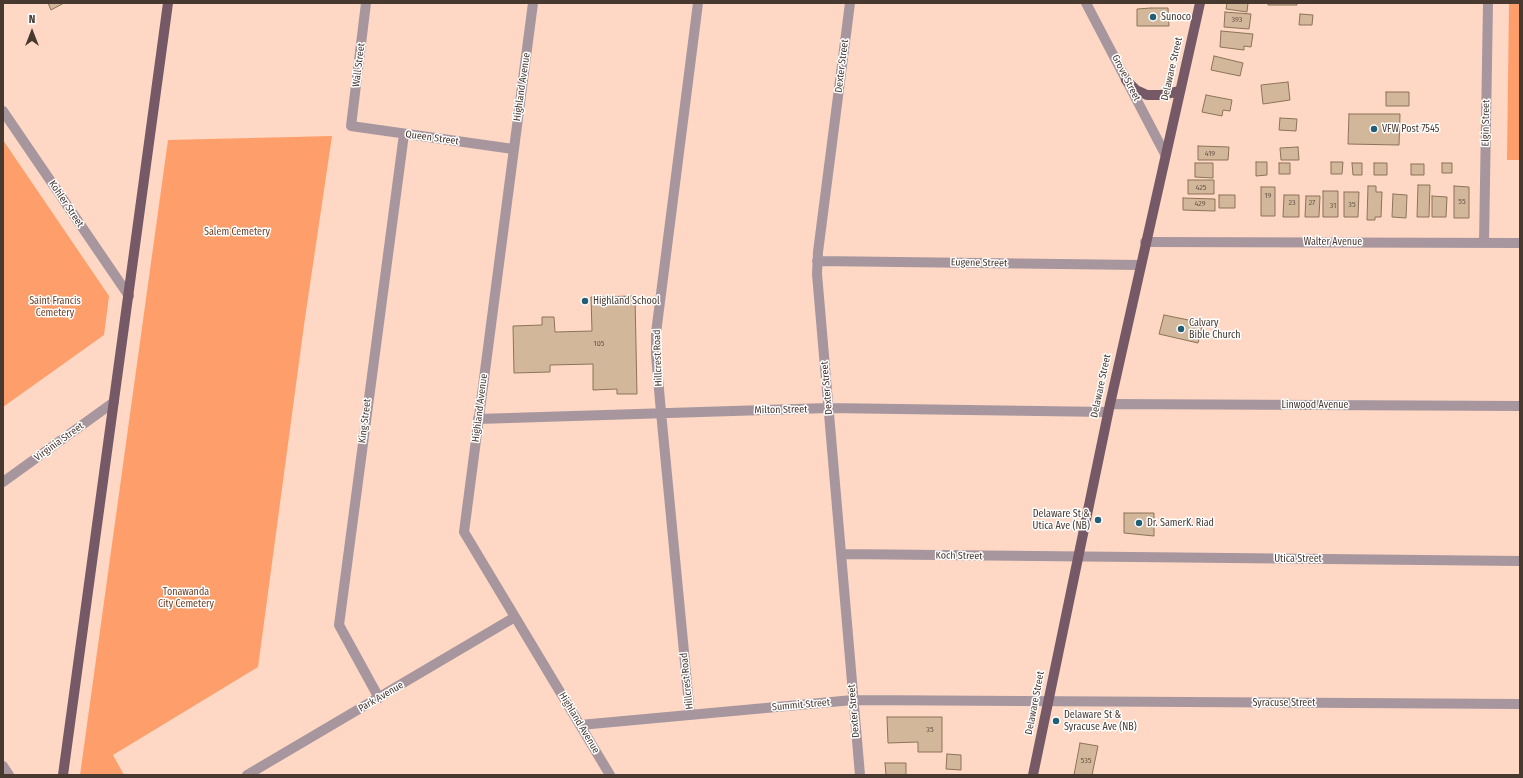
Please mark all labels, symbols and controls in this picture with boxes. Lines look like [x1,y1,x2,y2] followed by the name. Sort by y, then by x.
[1161,11,1191,23] place label: Sunoco
[12,12,52,52] north arrow
[1148,12,1158,22] marker: Sunoco
[29,13,35,26] text: N
[1232,15,1242,25] house number: 393
[1159,36,1185,102] street label: Delaware Street
[833,39,851,93] street label: Dexter Street
[350,42,368,88] street label: Wall Street
[511,52,533,122] street label: Highland Avenue
[1109,53,1143,103] street label: Grove Street
[1480,100,1492,146] street label: Elgin Street
[1382,123,1439,135] place label: VFW Post 7545
[1369,124,1379,134] marker: VFW Post 7545
[405,128,459,148] street label: Queen Street
[1205,149,1215,159] house number: 419
[46,178,86,230] street label: Kohler Street
[1196,183,1206,193] house number: 425
[1264,191,1272,201] house number: 19
[1458,197,1466,207] house number: 55
[1288,198,1296,208] house number: 23
[1309,198,1315,208] house number: 27
[1194,199,1206,209] house number: 429
[1348,200,1356,210] house number: 35
[1330,201,1336,211] house number: 31
[204,226,270,238] park label: Salem Cemetery
[1304,236,1362,248] street label: Walter Avenue
[951,257,1007,269] street label: Eugene Street
[29,295,81,318] park label: Saint Francis Cemetery
[593,295,660,307] place label: Highland School
[580,296,590,306] marker: Highland School
[1189,317,1240,340] place label: Calvary Bible Church
[1176,324,1186,334] marker: Calvary Bible Church
[651,329,665,387] street label: Hillcrest Road
[594,339,604,349] house number: 105
[1088,353,1114,419] street label: Delaware Street
[819,361,835,415] street label: Dexter Street
[470,373,490,443] street label: Highland Avenue
[356,398,374,444] street label: King Street
[1281,399,1349,411] street label: Linwood Avenue
[754,404,808,416] street label: Milton Street
[32,420,86,464] street label: Virginia Street
[1033,508,1090,532] place label: Delaware St & Utica Ave (NB)
[1093,515,1103,525] marker: Delaware St & Utica Ave (NB)
[1147,517,1214,529] place label: Dr. SamerK. Riad
[1134,518,1144,528] marker: Dr. SamerK. Riad
[935,550,983,562] street label: Koch Street
[1274,553,1322,565] street label: Utica Street
[158,586,214,610] park label: Tonawanda City Cemetery
[678,652,696,710] street label: Hillcrest Road
[1023,670,1047,736] street label: Delaware Street
[356,679,406,715] street label: Park Avenue
[846,684,862,738] street label: Dexter Street
[556,690,602,756] street label: Highland Avenue
[771,696,831,714] street label: Summit Street
[1253,697,1315,709] street label: Syracuse Street
[1064,709,1137,732] place label: Delaware St & Syracuse Ave (NB)
[1051,716,1061,726] marker: Delaware St & Syracuse Ave (NB)
[926,725,934,735] house number: 35
[1081,756,1091,766] house number: 535

